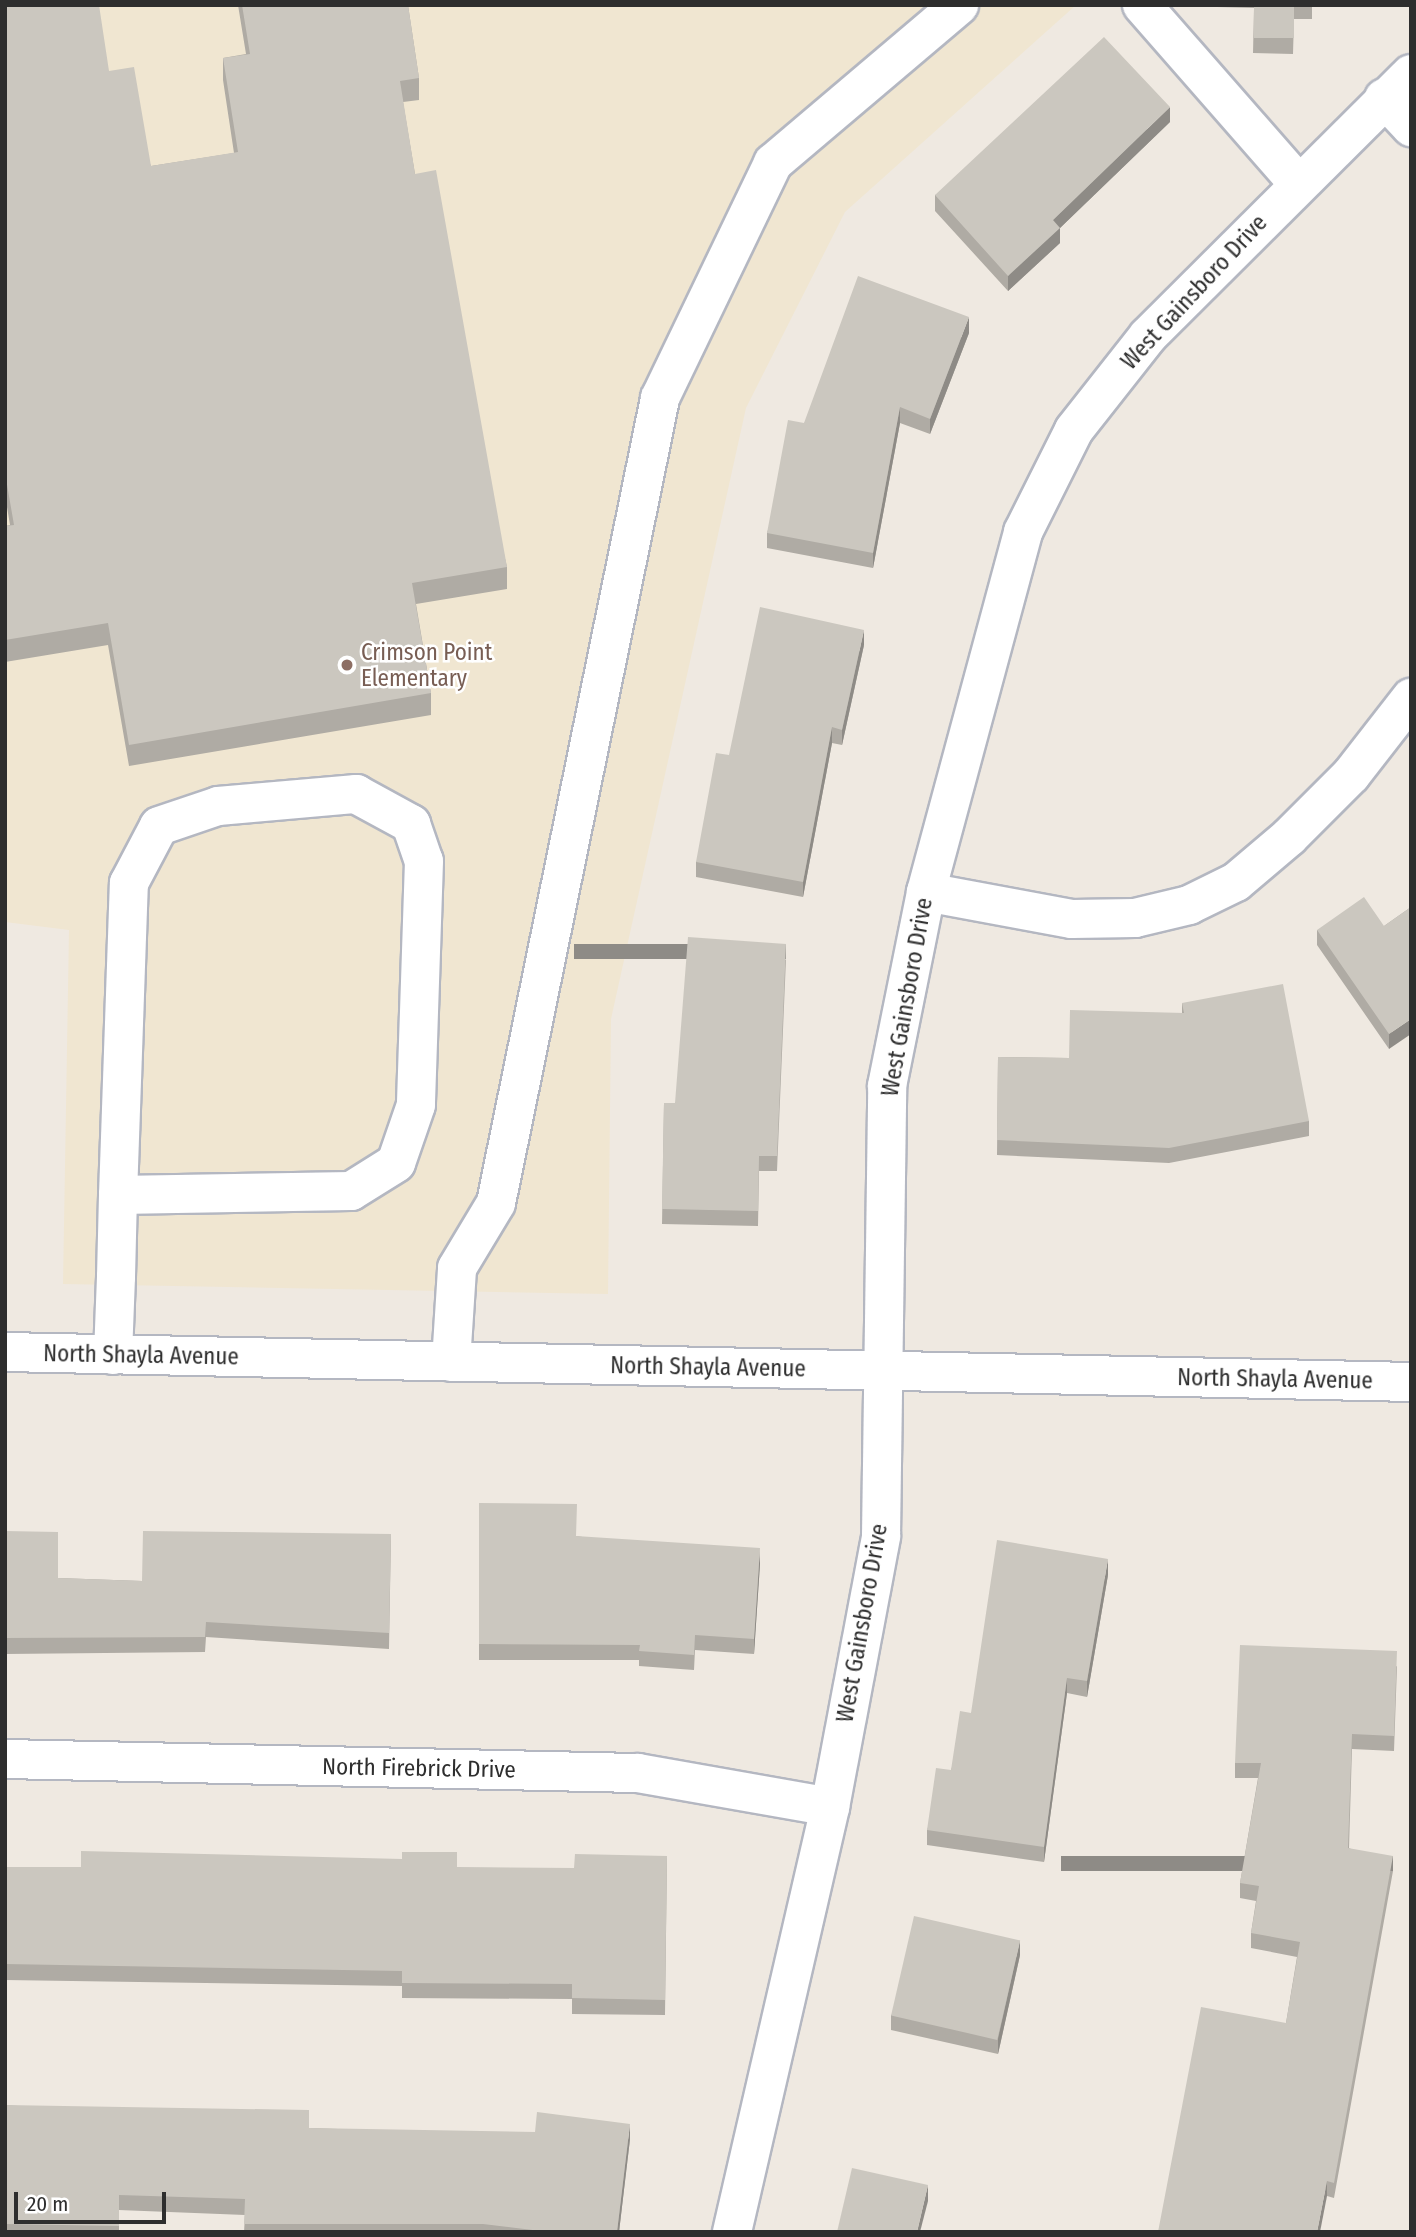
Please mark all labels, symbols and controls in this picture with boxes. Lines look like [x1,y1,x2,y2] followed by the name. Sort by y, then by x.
[1115,209,1273,375] street label: West Gainsboro Drive
[361,638,492,692] place label: Crimson Point Elementary
[339,657,355,673] marker: Crimson Point Elementary
[876,896,938,1098] street label: West Gainsboro Drive
[43,1339,239,1371] street label: North Shayla Avenue
[610,1351,806,1383] street label: North Shayla Avenue
[1177,1363,1373,1395] street label: North Shayla Avenue
[831,1522,893,1724] street label: West Gainsboro Drive
[322,1753,516,1783] street label: North Firebrick Drive
[18,2178,170,2222] scale bar
[27,2191,68,2217] text: 20 m

